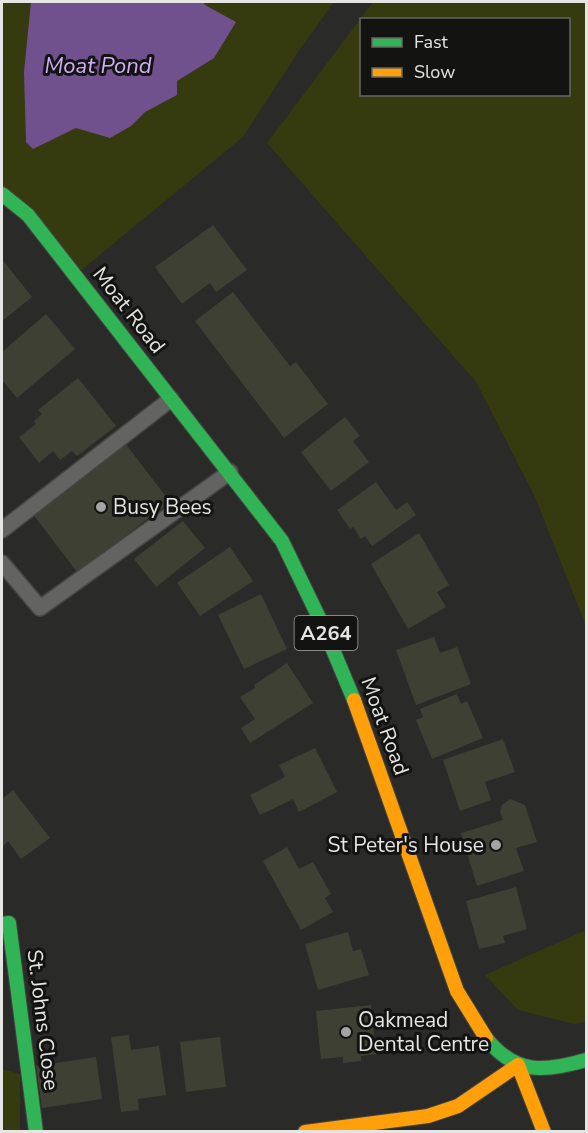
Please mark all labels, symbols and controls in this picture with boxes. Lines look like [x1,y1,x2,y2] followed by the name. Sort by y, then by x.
[360,18,570,96] legend
[414,30,449,54] text: Fast
[44,51,152,81] water label: Moat Pond
[414,60,455,84] text: Slow
[86,261,172,359] street label: Moat Road
[113,493,212,521] place label: Busy Bees
[94,500,108,514] marker: Busy Bees
[294,616,358,650] road number: A264
[354,673,416,779] street label: Moat Road
[328,831,484,859] place label: St Peter's House
[489,838,503,852] marker: St Peter's House
[20,948,66,1092] street label: St. Johns Close
[358,1006,489,1058] place label: Oakmead Dental Centre
[339,1025,353,1039] marker: Oakmead Dental Centre

